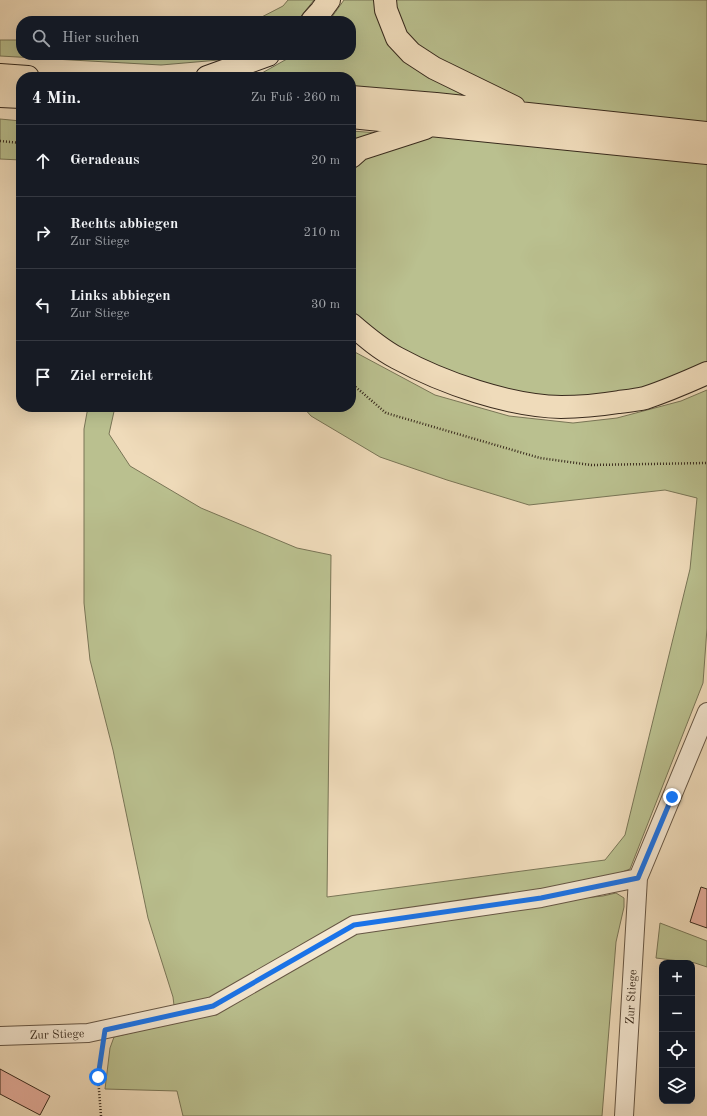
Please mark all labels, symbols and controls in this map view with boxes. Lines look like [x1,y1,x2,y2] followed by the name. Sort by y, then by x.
[16,16,356,60] search box
[30,27,52,49] icon: search
[62,31,139,46] text: Hier suchen
[32,90,81,107] text: 4 Min.
[251,91,340,104] text: Zu Fuß · 260 m
[32,150,54,172] icon: ahead
[70,153,139,168] text: Geradeaus
[311,154,340,167] text: 20 m
[70,217,178,232] text: Rechts abbiegen
[32,222,54,244] icon: right
[303,226,340,239] text: 210 m
[70,235,130,248] text: Zur Stiege
[70,289,171,304] text: Links abbiegen
[32,294,54,316] icon: left
[311,298,340,311] text: 30 m
[70,307,130,320] text: Zur Stiege
[32,366,54,388] icon: arrive
[70,369,153,384] text: Ziel erreicht
[663,788,681,806] route end
[659,960,695,1104] map controls
[659,960,695,996] button: +
[625,969,639,1025] street label: Zur Stiege
[659,996,695,1032] button: −
[29,1028,85,1042] street label: Zur Stiege
[659,1032,695,1068] button: locate
[89,1068,107,1086] route start
[659,1068,695,1104] button: layers

